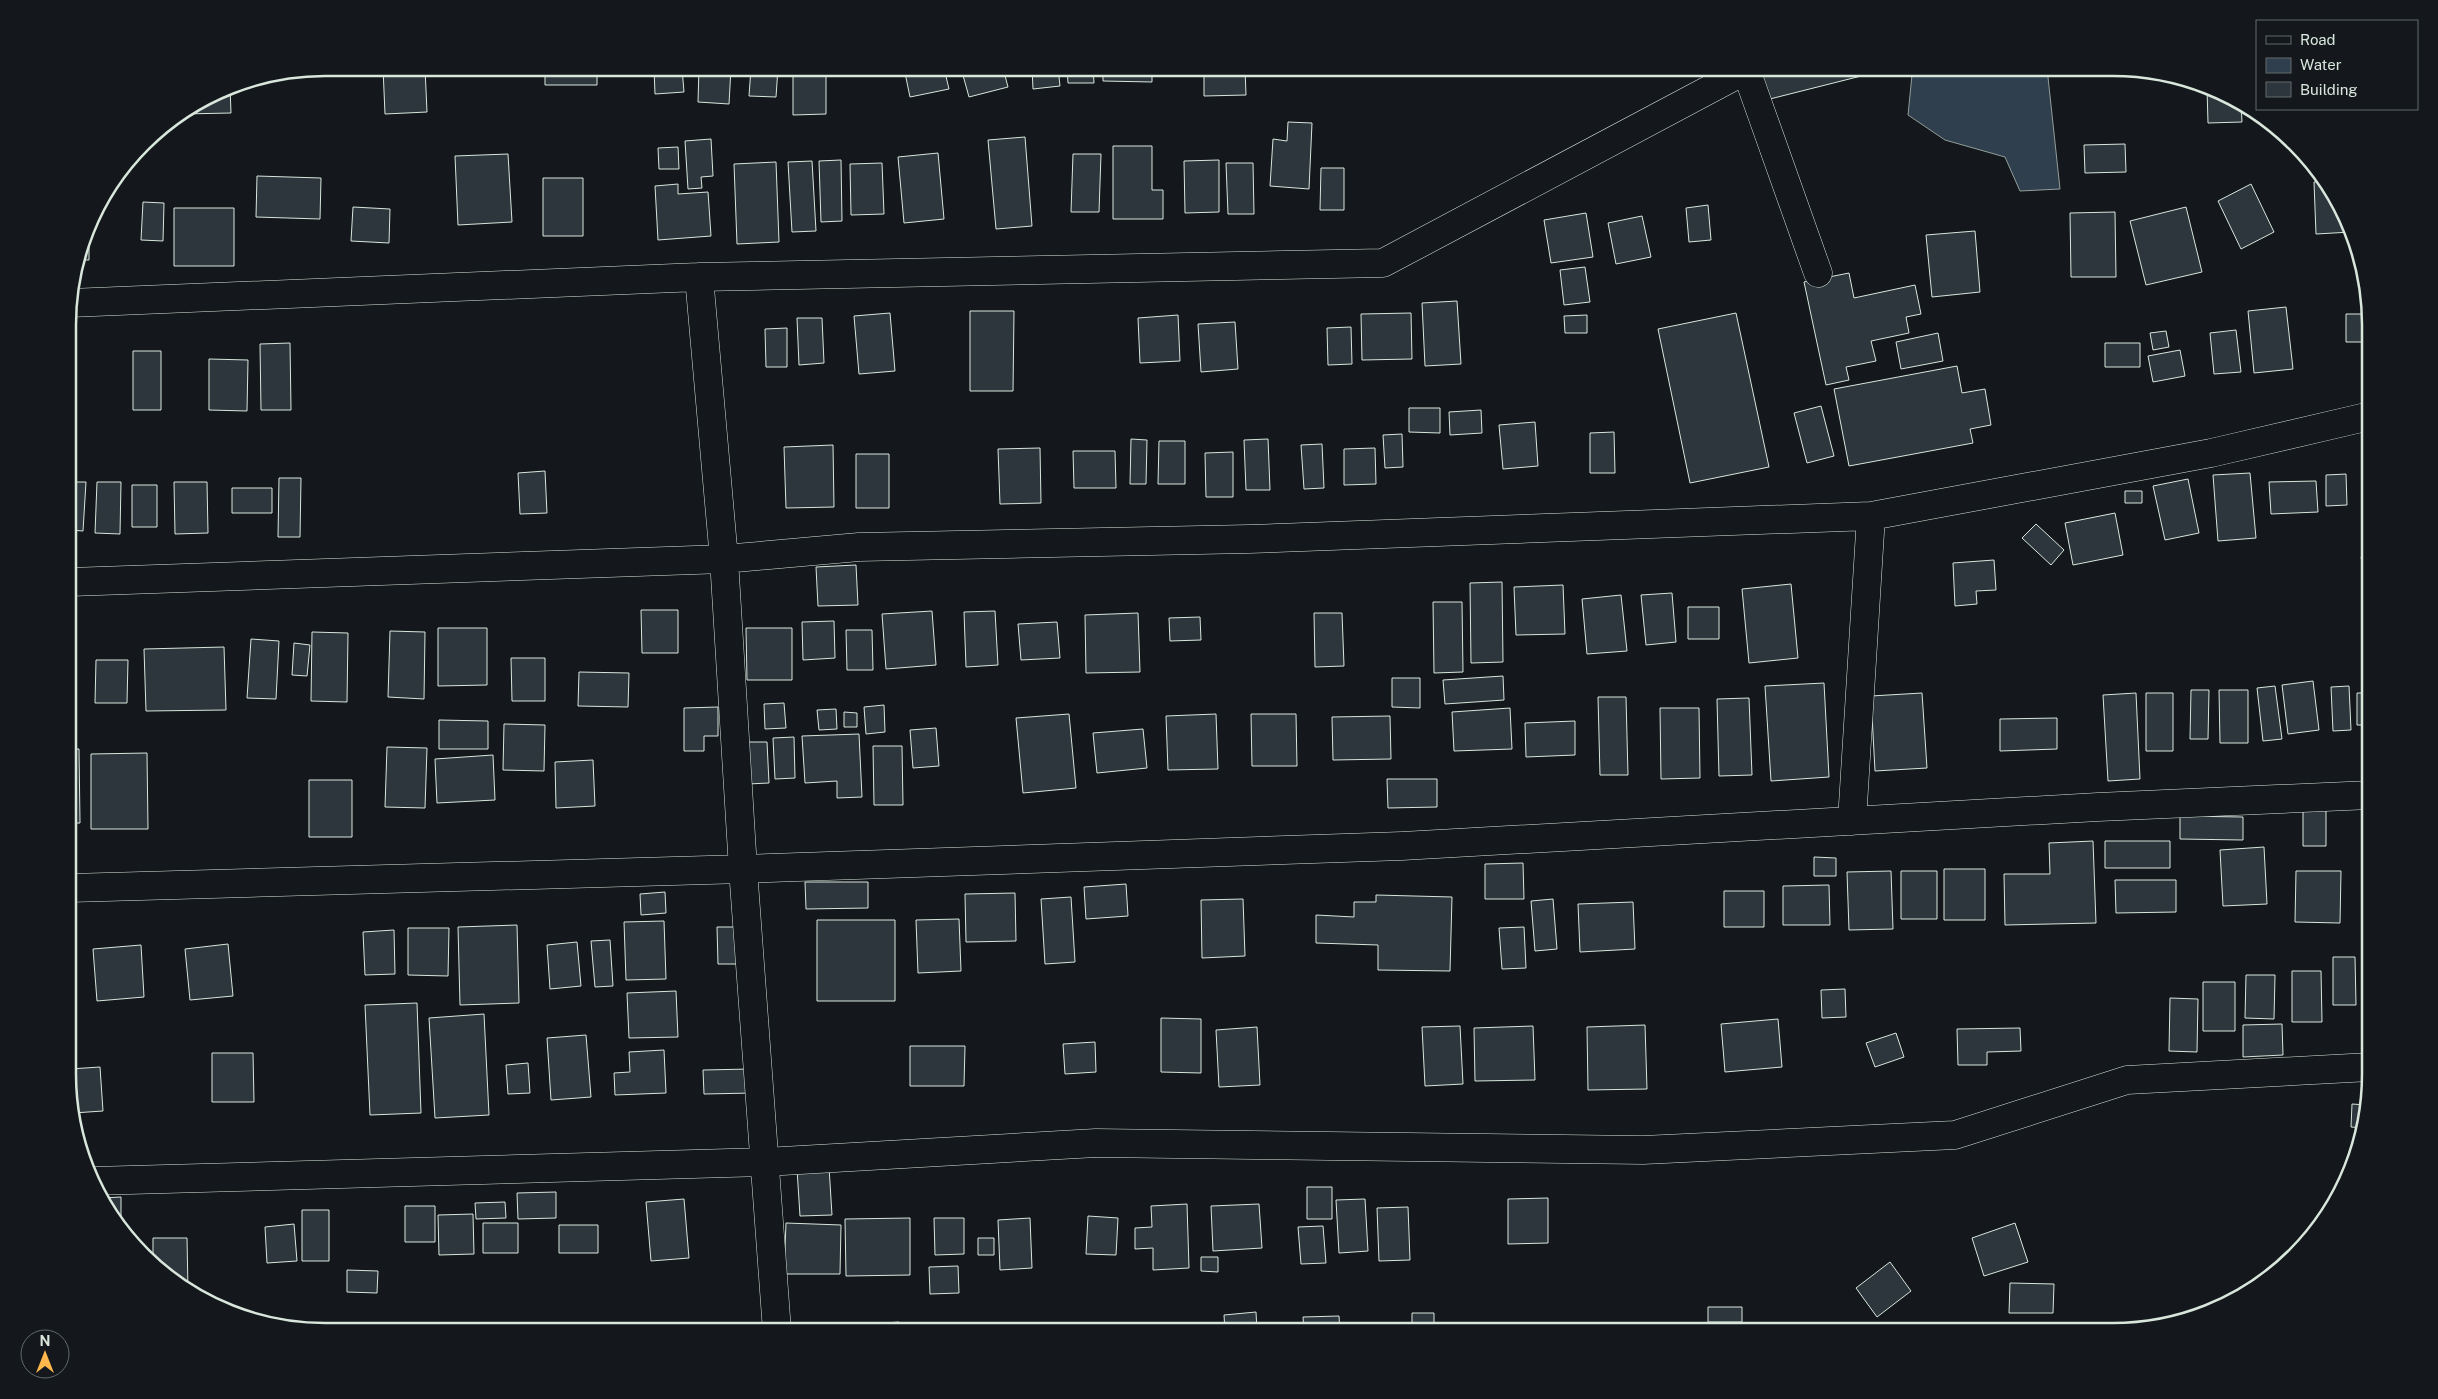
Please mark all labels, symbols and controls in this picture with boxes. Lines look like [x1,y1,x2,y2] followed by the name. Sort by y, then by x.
[2256,20,2418,110] legend
[2300,31,2336,48] text: Road
[2300,56,2342,73] text: Water
[2300,81,2358,98] text: Building
[20,1329,70,1379] north arrow
[40,1333,50,1349] text: N

